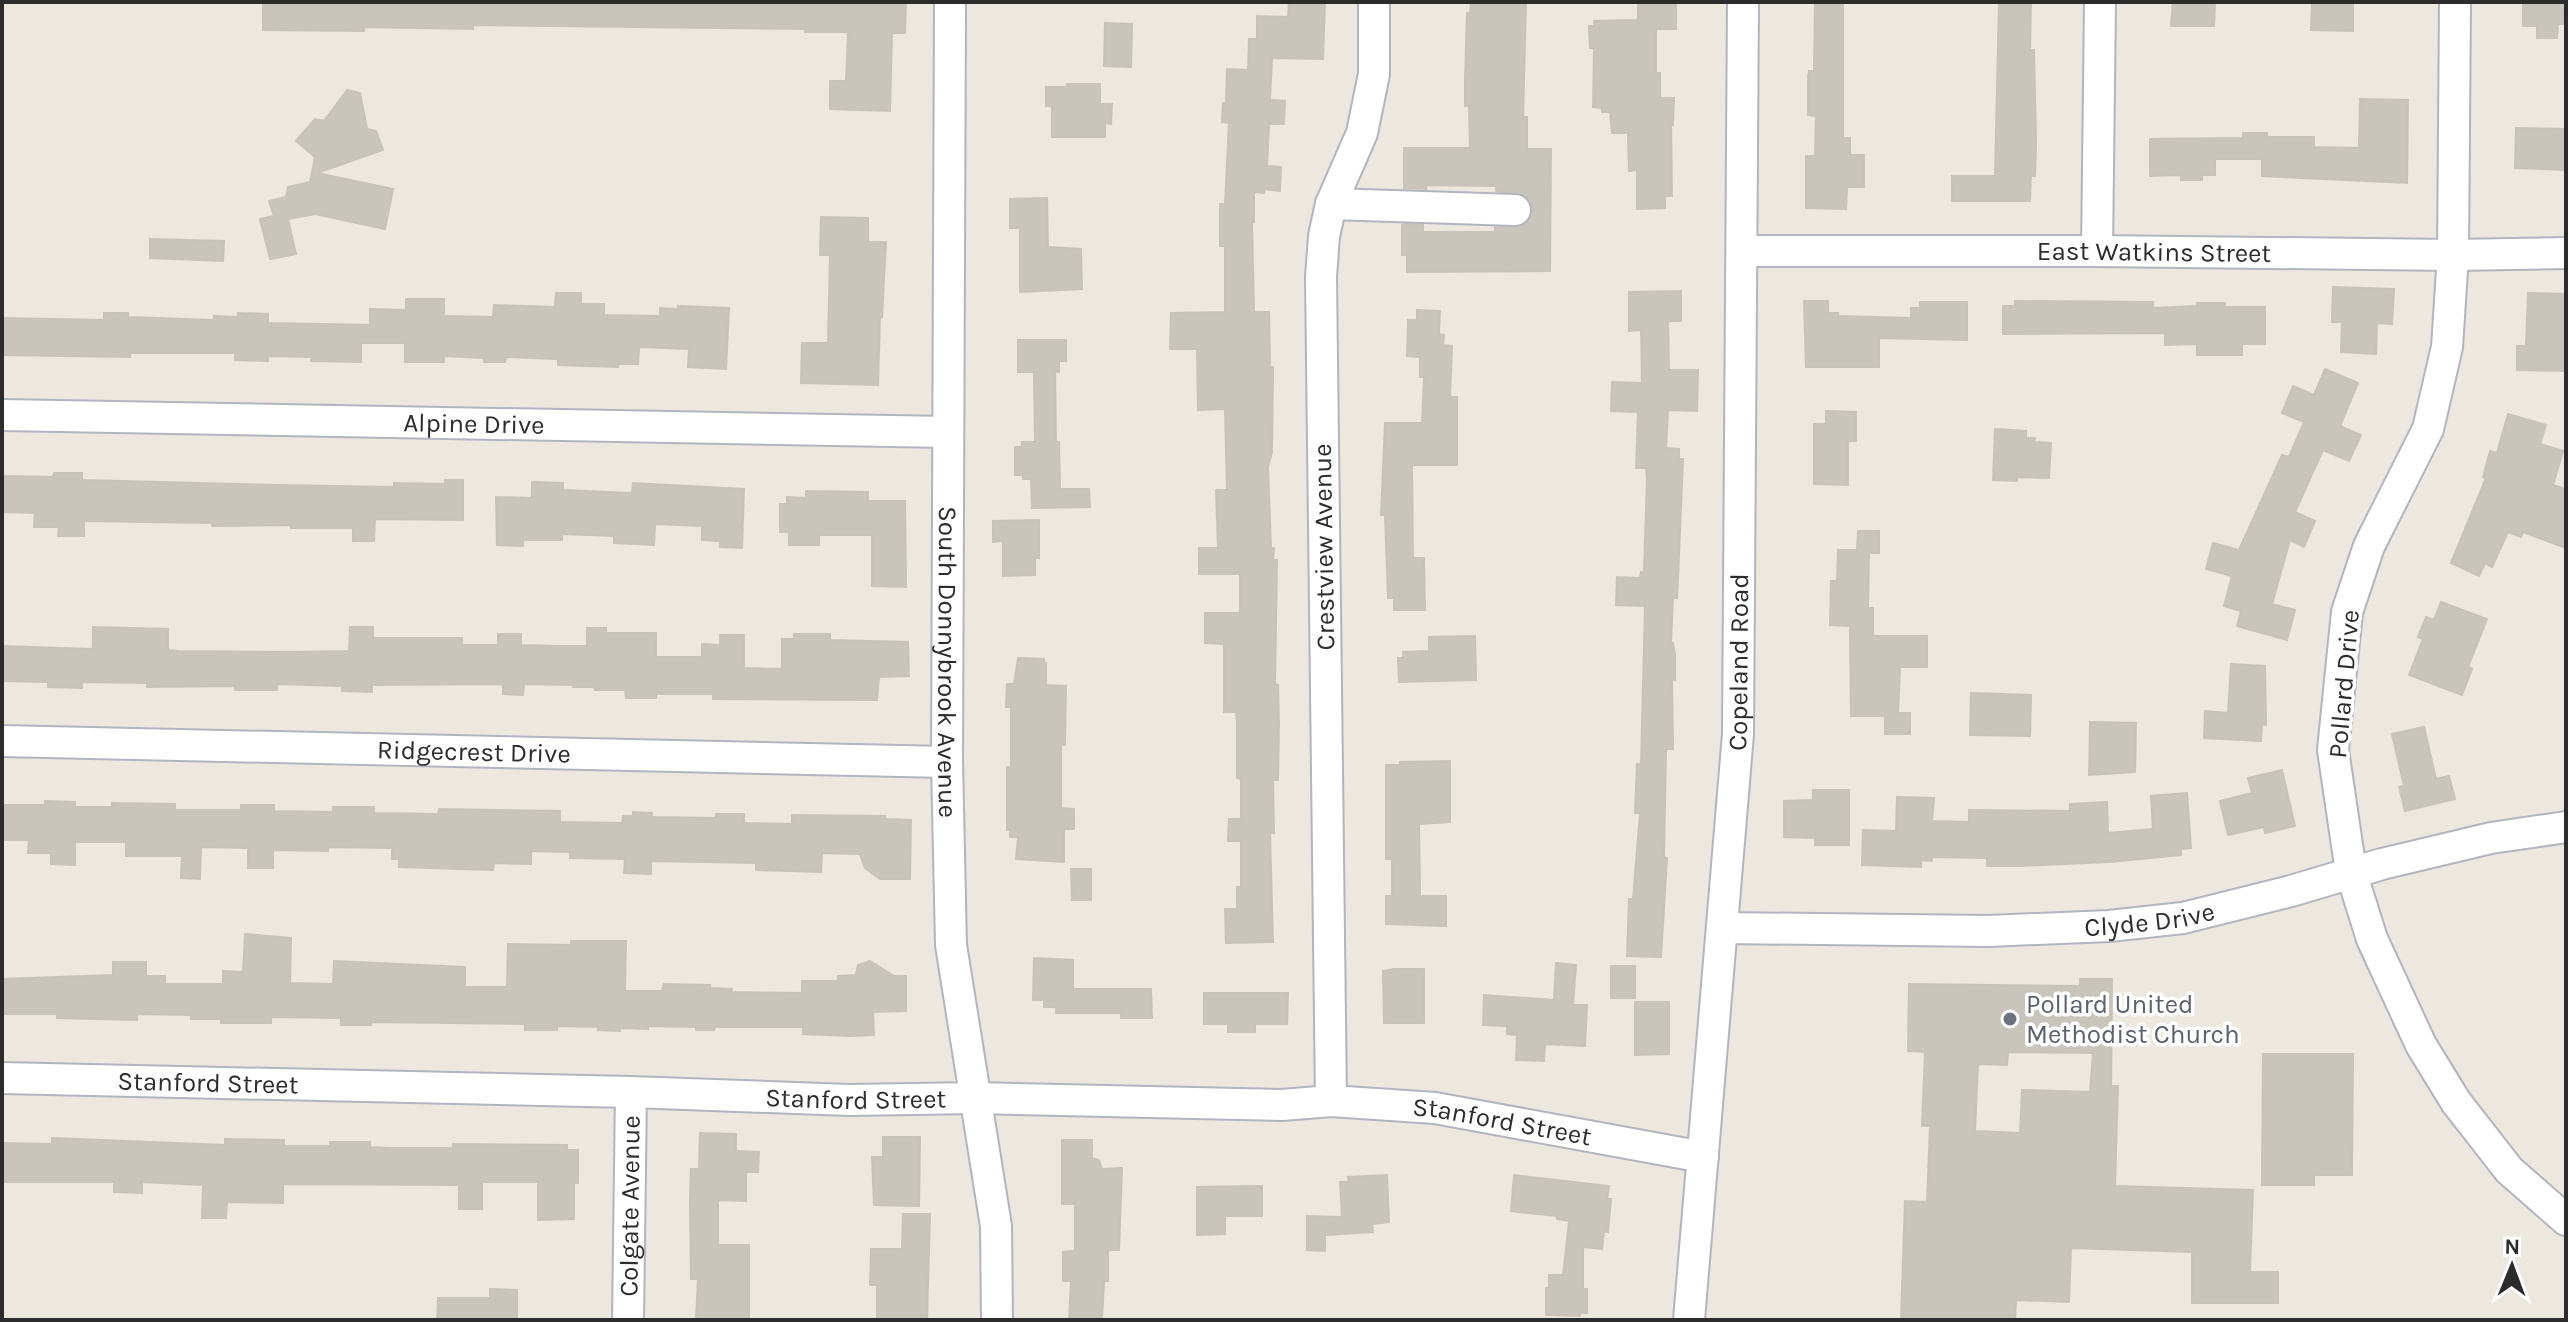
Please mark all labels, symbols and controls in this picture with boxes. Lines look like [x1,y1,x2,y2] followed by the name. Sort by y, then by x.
[2037,235,2272,268] street label: East Watkins Street
[403,407,545,440] street label: Alpine Drive
[1307,443,1341,651] street label: Crestview Avenue
[931,506,964,818] street label: South Donnybrook Avenue
[1721,573,1755,752] street label: Copeland Road
[2322,608,2366,760] street label: Pollard Drive
[377,734,571,769] street label: Ridgecrest Drive
[2084,895,2218,943] street label: Clyde Drive
[2026,989,2240,1050] place label: Pollard United Methodist Church
[2001,1010,2019,1028] marker: Pollard United Methodist Church
[117,1065,299,1100] street label: Stanford Street
[765,1081,947,1116] street label: Stanford Street
[1412,1091,1594,1152] street label: Stanford Street
[613,1115,646,1297] street label: Colgate Avenue
[2472,1226,2552,1306] north arrow
[2504,1234,2520,1260] text: N

